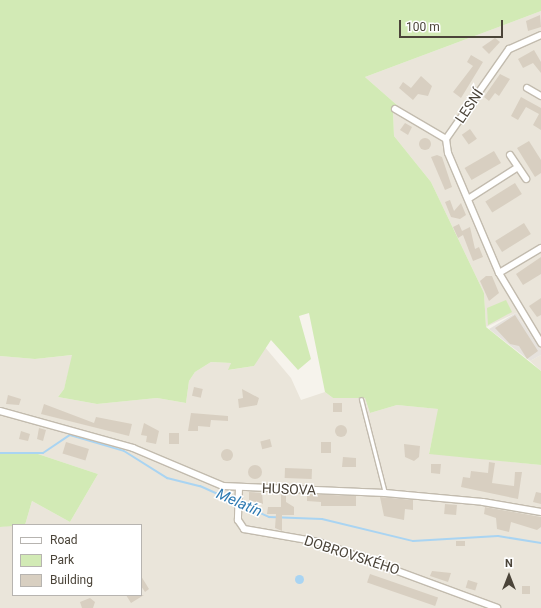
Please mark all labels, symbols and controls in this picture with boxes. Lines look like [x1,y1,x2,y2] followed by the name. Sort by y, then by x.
[401,12,505,38] scale bar
[406,20,440,34] text: 100 m
[452,86,486,126] street label: LESNÍ
[262,480,316,498] street label: HUSOVA
[213,485,265,521] water label: Melatín
[12,524,142,596] legend
[302,532,402,578] street label: DOBROVSKÉHO
[50,533,78,547] text: Road
[50,553,74,567] text: Park
[489,556,529,596] north arrow
[505,557,513,570] text: N
[50,573,93,587] text: Building

